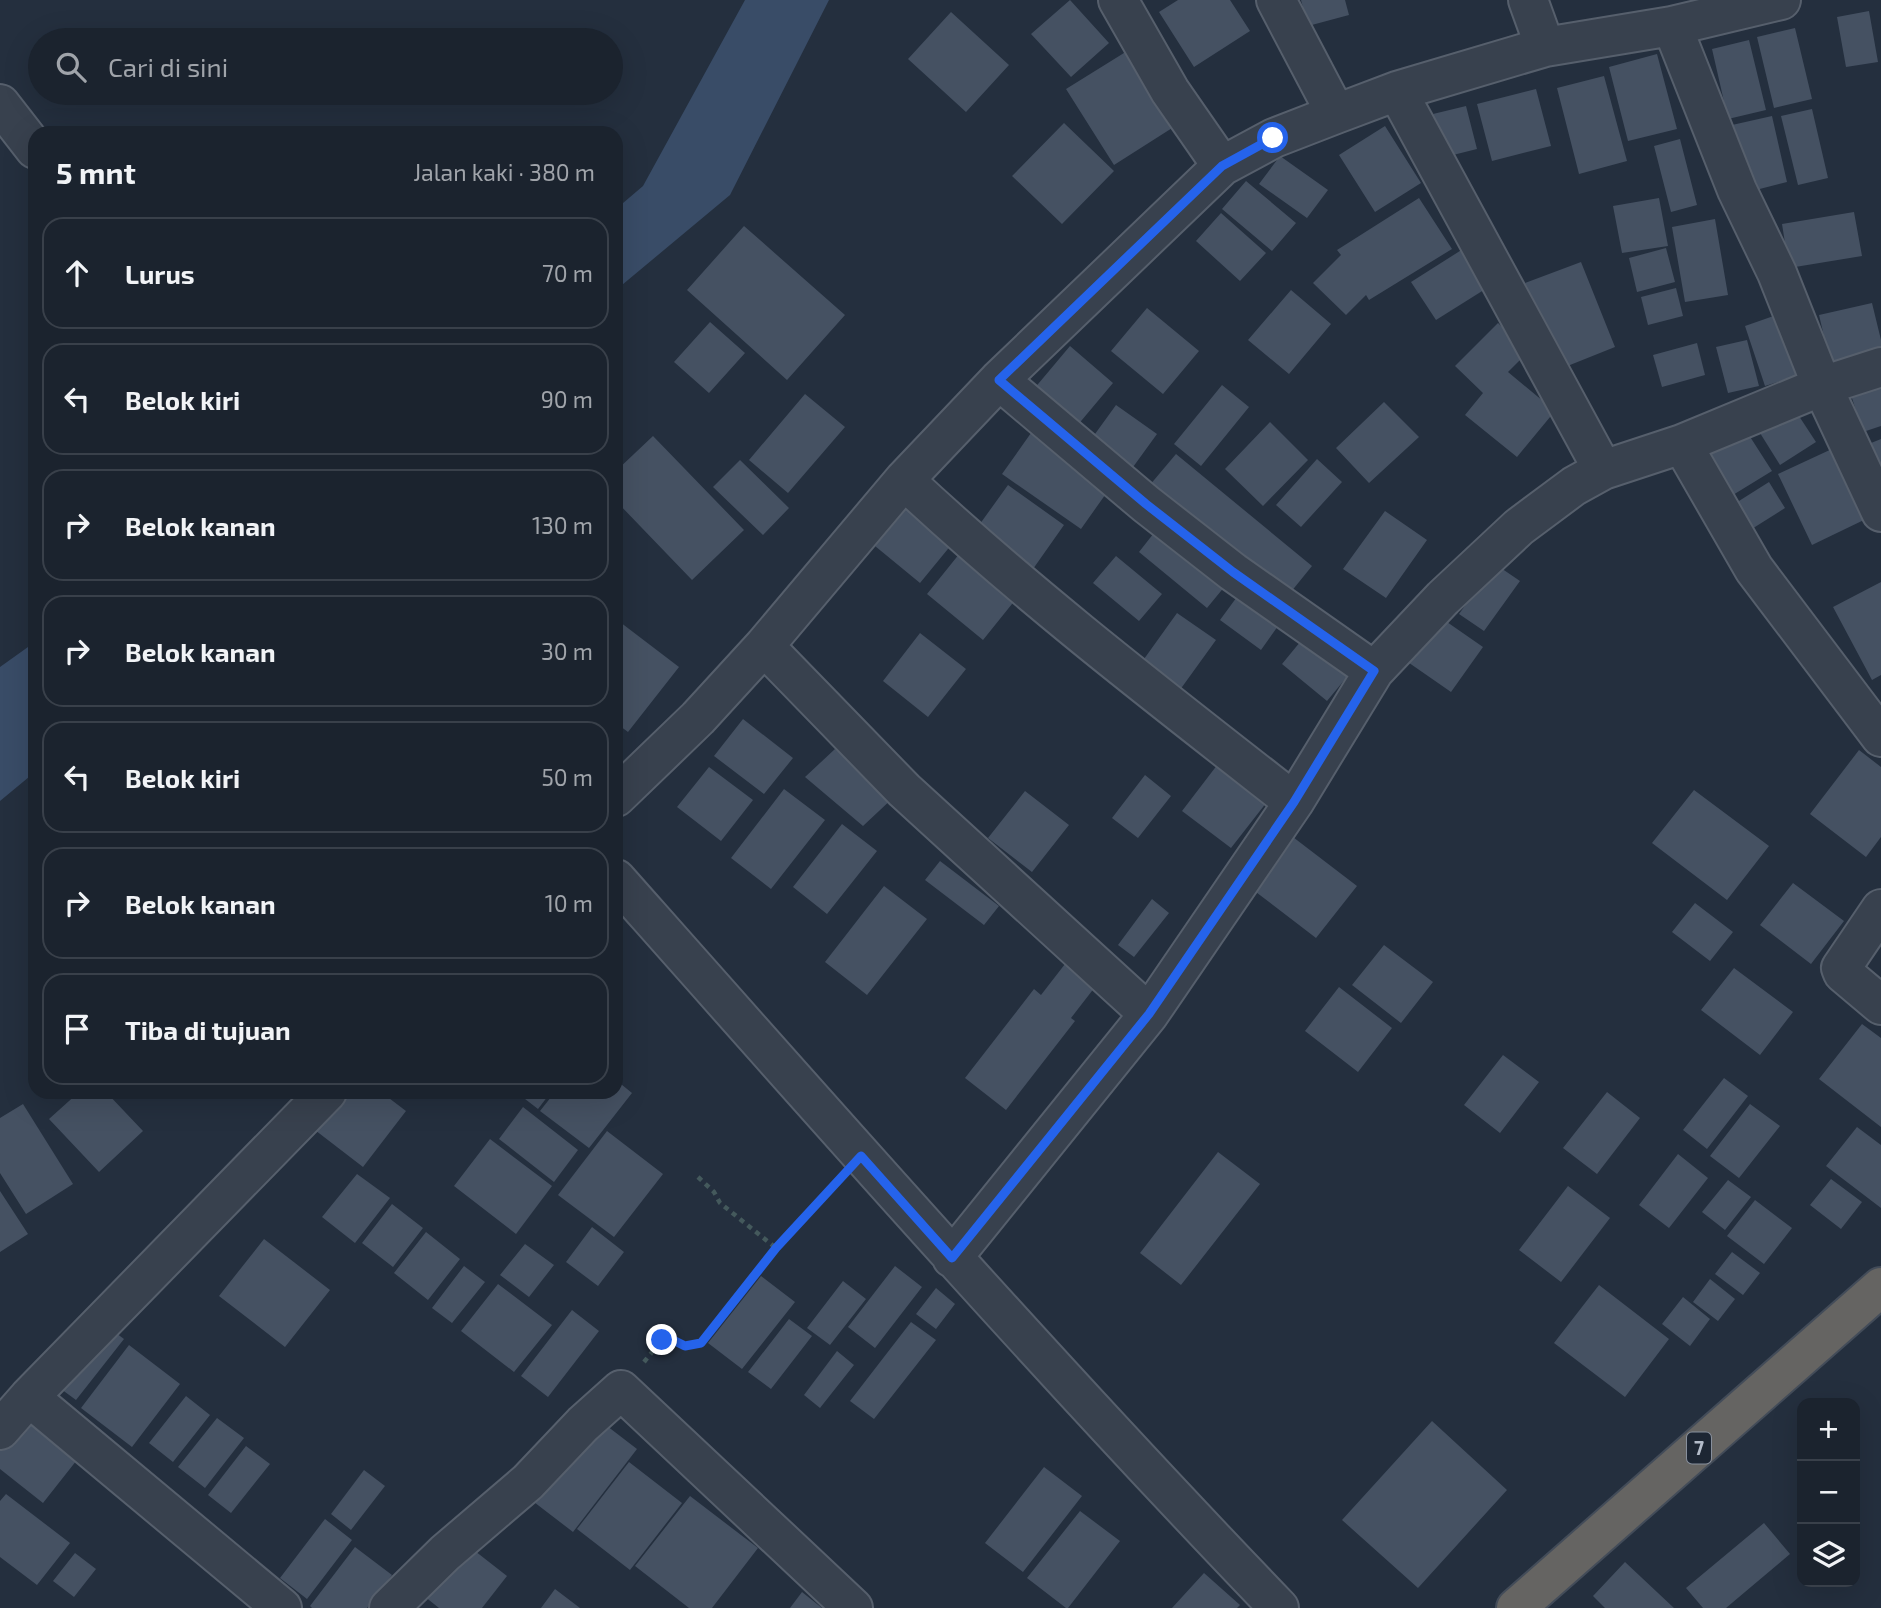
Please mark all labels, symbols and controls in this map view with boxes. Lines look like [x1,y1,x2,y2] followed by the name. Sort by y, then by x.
[28,28,623,105] search box
[52,48,90,86] icon: search
[108,51,228,82] text: Cari di sini
[1257,122,1288,153] route start
[56,154,136,190] text: 5 mnt
[413,158,595,186] text: Jalan kaki · 380 m
[58,254,96,292] icon: ahead
[125,258,195,289] text: Lurus
[542,259,593,287] text: 70 m
[58,380,96,418] icon: left
[125,384,240,415] text: Belok kiri
[541,385,593,413] text: 90 m
[58,506,96,544] icon: right
[125,510,276,541] text: Belok kanan
[532,511,593,539] text: 130 m
[58,632,96,670] icon: right
[125,636,276,667] text: Belok kanan
[541,637,593,665] text: 30 m
[58,758,96,796] icon: left
[125,762,240,793] text: Belok kiri
[542,763,593,791] text: 50 m
[58,884,96,922] icon: right
[125,888,276,919] text: Belok kanan
[545,889,593,917] text: 10 m
[58,1010,96,1048] icon: arrive
[125,1014,291,1045] text: Tiba di tujuan
[646,1324,677,1355] route end
[1797,1398,1860,1587] map controls
[1797,1398,1860,1461] button: +
[1687,1432,1711,1464] road number: 7
[1797,1461,1860,1524] button: −
[1797,1524,1860,1587] button: layers

